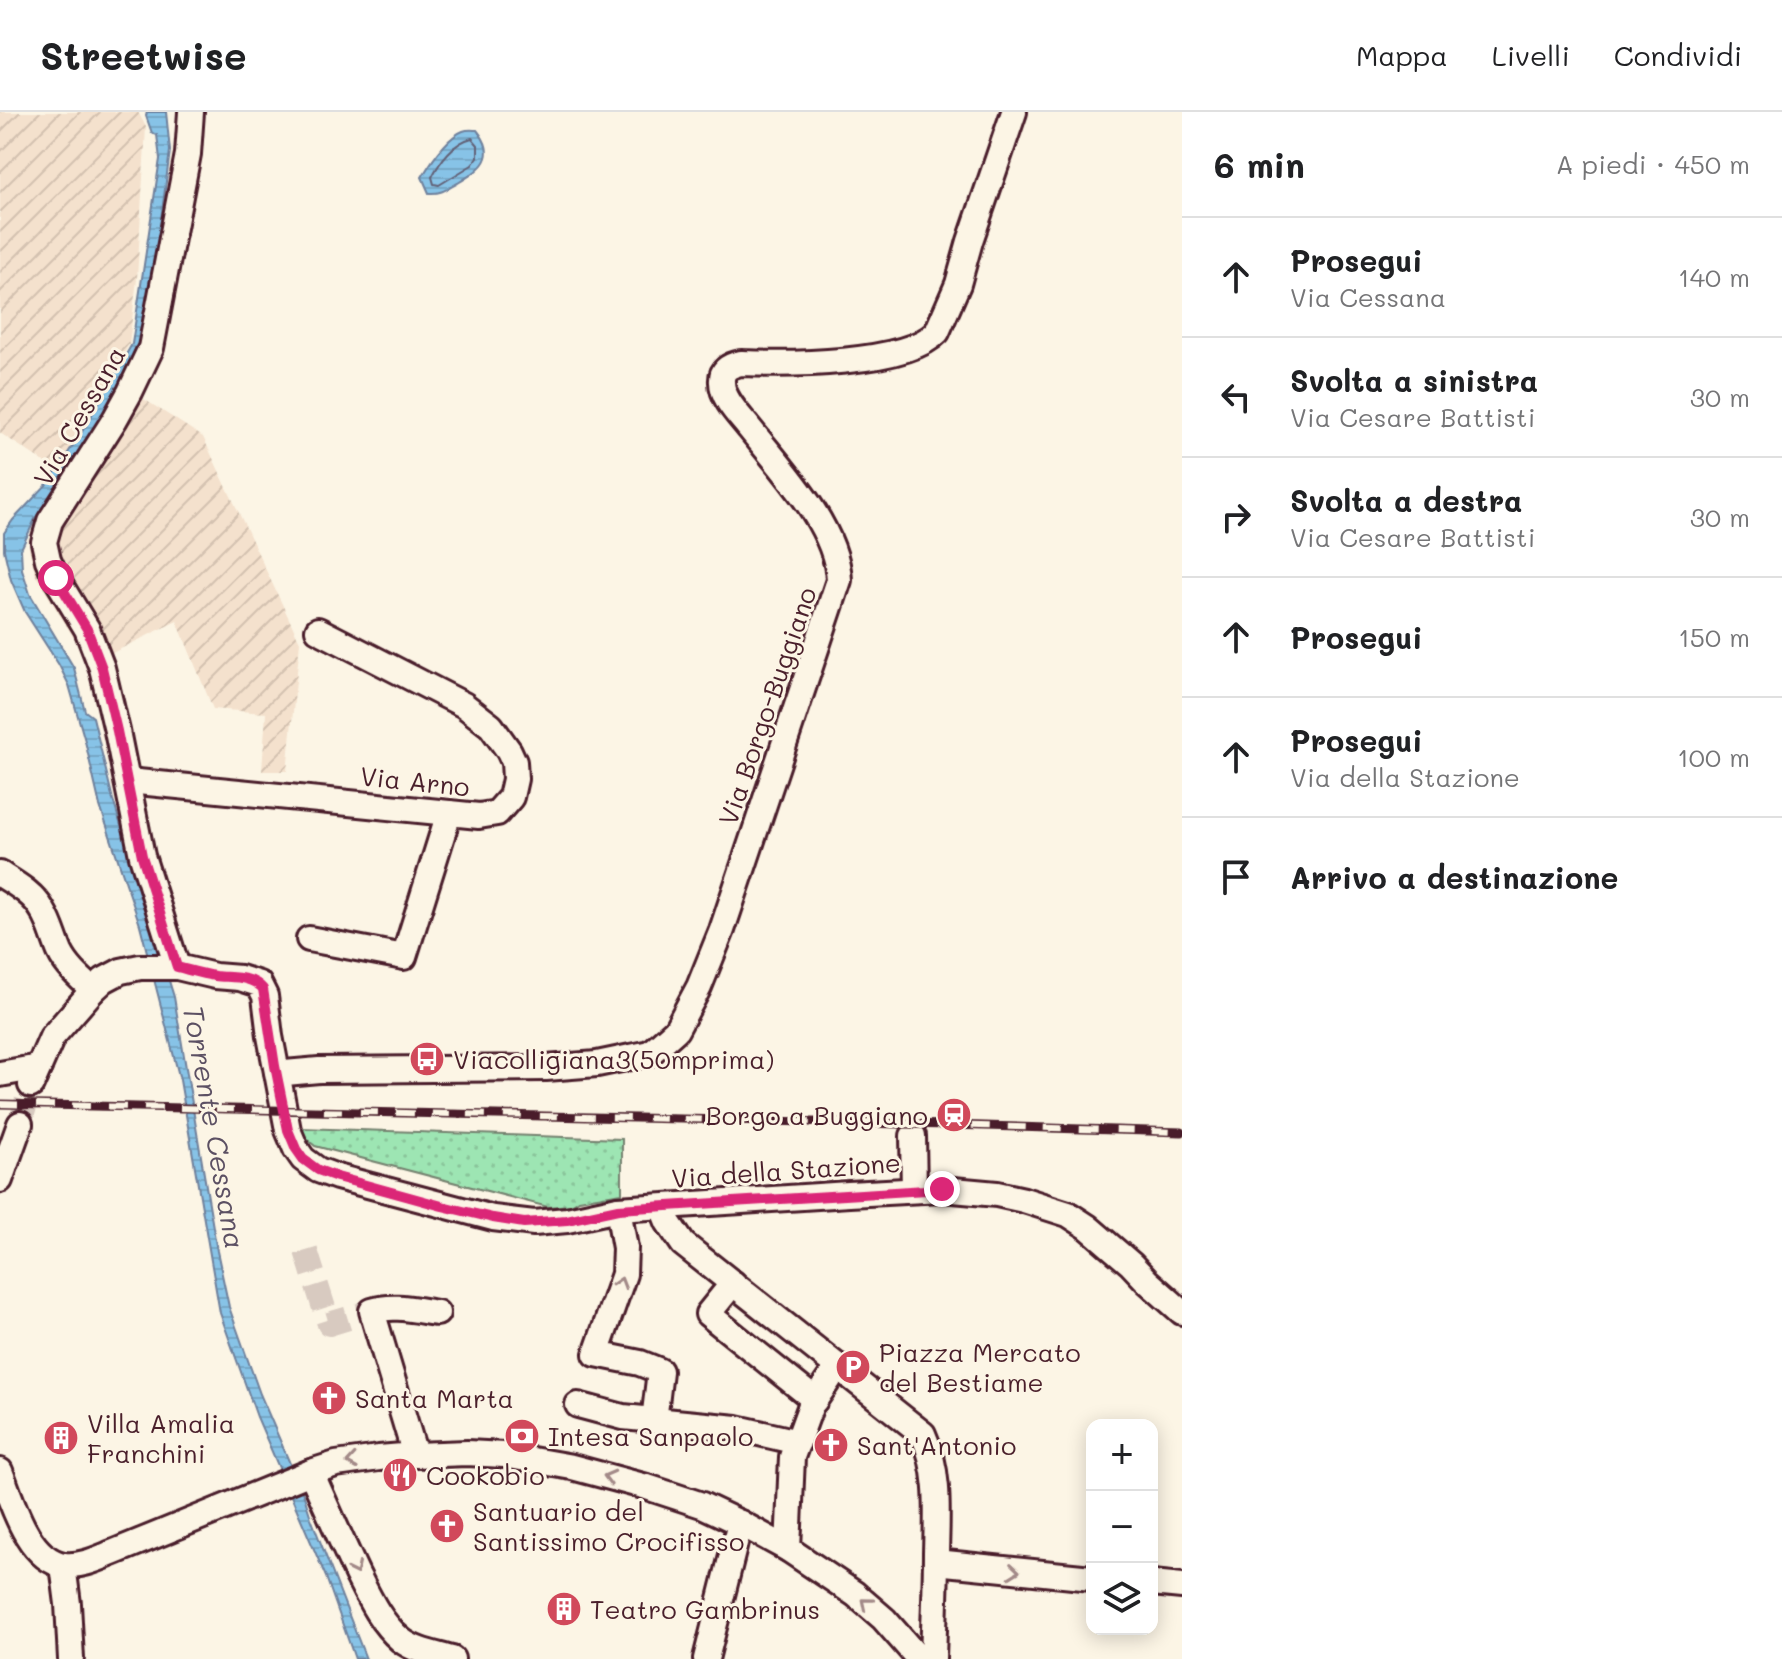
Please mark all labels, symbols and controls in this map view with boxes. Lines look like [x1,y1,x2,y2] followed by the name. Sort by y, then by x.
[40,30,247,80] text: Streetwise
[1356,37,1448,73] text: Mappa
[1492,37,1570,73] text: Livelli
[1614,37,1742,73] text: Condividi
[1214,142,1305,187] text: 6 min
[1556,147,1750,181] text: A piedi · 450 m
[1290,240,1423,280] text: Prosegui
[1214,255,1258,299] icon: ahead
[1678,260,1750,294] text: 140 m
[1290,280,1446,314] text: Via Cessana
[25,340,133,492] street label: Via Cessana
[1290,360,1538,400] text: Svolta a sinistra
[1214,375,1258,419] icon: left
[1690,380,1750,414] text: 30 m
[1290,400,1535,434] text: Via Cesare Battisti
[1290,480,1522,520] text: Svolta a destra
[1214,495,1258,539] icon: right
[1690,500,1750,534] text: 30 m
[1290,520,1535,554] text: Via Cesare Battisti
[38,560,74,596] route start
[710,582,824,830] street label: Via Borgo-Buggiano
[1214,615,1258,659] icon: ahead
[1290,617,1423,657] text: Prosegui
[1678,620,1750,654] text: 150 m
[1290,720,1423,760] text: Prosegui
[1214,735,1258,779] icon: ahead
[1677,740,1750,774] text: 100 m
[358,758,472,804] street label: Via Arno
[1290,760,1520,794] text: Via della Stazione
[1214,855,1258,899] icon: arrive
[1290,857,1618,897] text: Arrivo a destinazione
[176,1002,254,1252] water label: Torrente Cessana
[408,1040,446,1078] bus stop icon: Viacolligiana3(50mprima)
[453,1042,774,1076] place label: Viacolligiana3(50mprima)
[935,1096,973,1134] station icon: Borgo a Buggiano
[706,1098,928,1132] place label: Borgo a Buggiano
[670,1145,902,1195] street label: Via della Stazione
[924,1171,960,1207] route end
[611,1277,627,1290] one-way arrow
[879,1335,1081,1399] place label: Piazza Mercato del Bestiame
[834,1348,872,1386] parking icon: Piazza Mercato del Bestiame
[310,1379,348,1417] church icon: Santa Marta
[355,1381,514,1415] place label: Santa Marta
[87,1406,235,1470] place label: Villa Amalia Franchini
[503,1417,541,1455] bank icon: Intesa Sanpaolo
[42,1419,80,1457] building icon: Villa Amalia Franchini
[548,1419,753,1453] place label: Intesa Sanpaolo
[1086,1419,1158,1635] map controls
[1086,1419,1158,1491] button: +
[812,1426,850,1464] church icon: Sant'Antonio
[857,1428,1016,1462] place label: Sant'Antonio
[345,1452,359,1469] one-way arrow
[381,1456,419,1494] restaurant icon: Cookobio
[426,1458,545,1492] place label: Cookobio
[603,1469,617,1486] one-way arrow
[1086,1491,1158,1563] button: −
[473,1494,744,1558] place label: Santuario del Santissimo Crocifisso
[428,1507,466,1545] church icon: Santuario del Santissimo Crocifisso
[345,1561,361,1575] one-way arrow
[1008,1562,1021,1579] one-way arrow
[1086,1563,1158,1635] button: layers
[545,1590,583,1628] building icon: Teatro Gambrinus
[590,1592,820,1626] place label: Teatro Gambrinus
[860,1598,875,1613] one-way arrow

